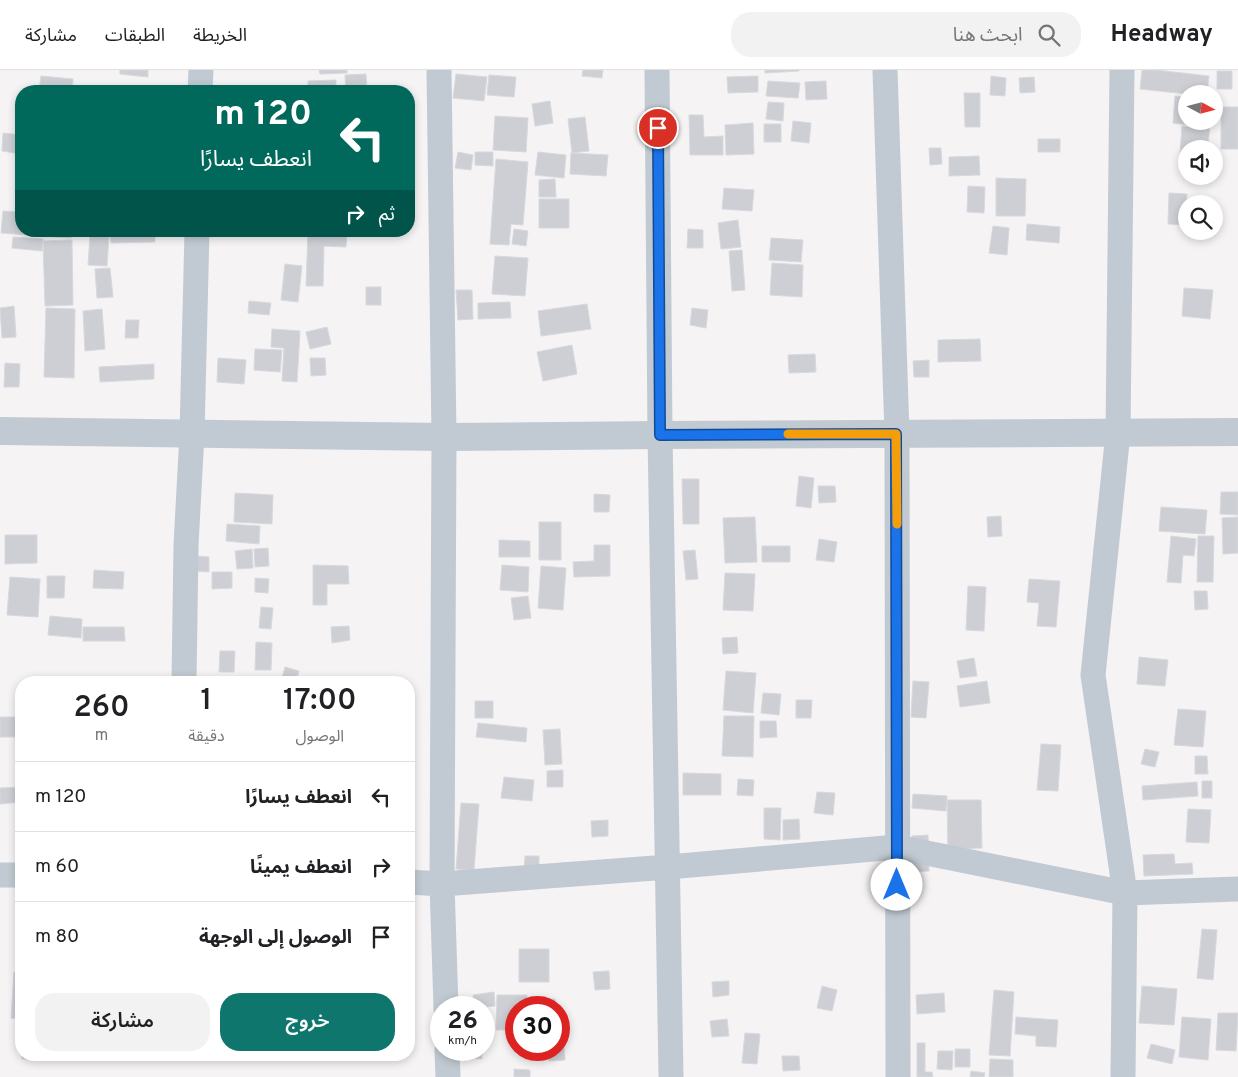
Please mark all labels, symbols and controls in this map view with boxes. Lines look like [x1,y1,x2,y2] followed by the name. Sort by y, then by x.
[731,12,1081,57] search box
[1111,20,1213,50] text: Headway
[1035,21,1063,49] icon: search
[953,24,1023,48] text: ابحث هنا
[25,25,77,48] text: مشاركة
[105,25,165,48] text: الطبقات
[193,25,247,48] text: الخريطة
[1178,85,1222,130] north arrow
[1178,85,1223,240] map controls
[214,93,312,137] text: 120 m
[330,105,395,170] icon: left
[637,107,679,149] pin
[644,114,672,142] icon: arrive
[1178,140,1223,185] button: sound
[200,147,312,174] text: انعطف يسارًا
[1178,195,1223,240] button: search
[341,200,369,228] icon: right
[379,203,395,227] text: ثم
[201,683,212,720] text: 1
[283,683,357,720] text: 17:00
[74,690,130,727] text: 260
[95,726,108,746] text: m
[188,727,225,747] text: دقيقة
[295,727,344,747] text: الوصول
[367,783,395,811] icon: left
[35,785,86,809] text: 120 m
[245,786,352,810] text: انعطف يسارًا
[367,853,395,881] icon: right
[35,855,79,879] text: 60 m
[250,856,352,880] text: انعطف يمينًا
[870,858,922,910] position arrow
[367,923,395,951] icon: arrive
[35,925,79,949] text: 80 m
[199,926,352,950] text: الوصول إلى الوجهة
[35,993,210,1051] button: مشاركة
[220,993,395,1051] button: خروج
[505,996,570,1061] speed limit sign: 30
[447,1006,478,1038] text: 26
[448,1033,477,1049] text: km/h

